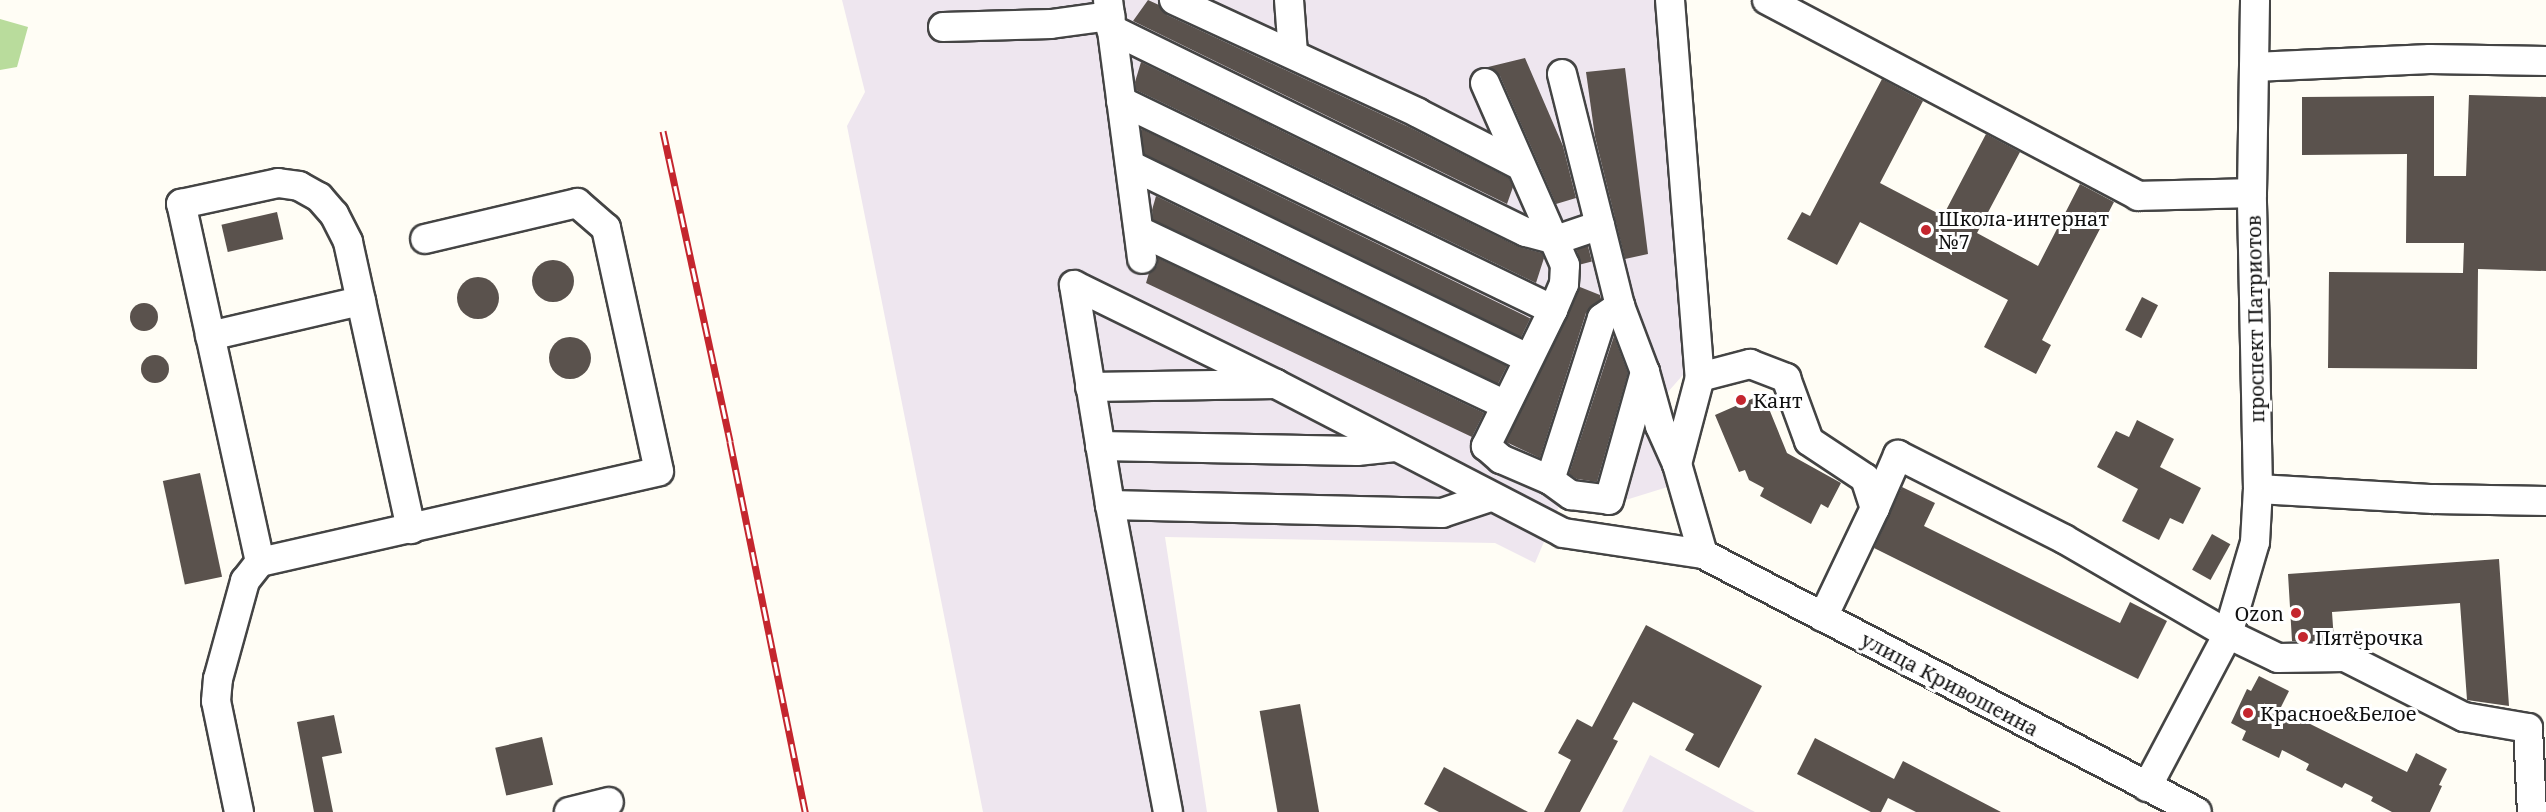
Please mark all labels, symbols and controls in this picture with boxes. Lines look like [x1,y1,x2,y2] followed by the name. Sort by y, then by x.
[1938,207,2109,254] place label: Школа-интернат №7
[2241,215,2269,423] street label: проспект Патриотов
[1919,223,1933,237] marker: Школа-интернат №7
[1753,388,1802,412] place label: Кант
[1734,393,1748,407] marker: Кант
[2235,601,2284,625] place label: Ozon
[2289,606,2303,620] marker: Ozon
[2315,625,2424,649] place label: Пятёрочка
[1857,627,2043,741] street label: улица Кривошеина
[2296,630,2310,644] marker: Пятёрочка
[2260,701,2416,725] place label: Красное&Белое
[2241,706,2255,720] marker: Красное&Белое

